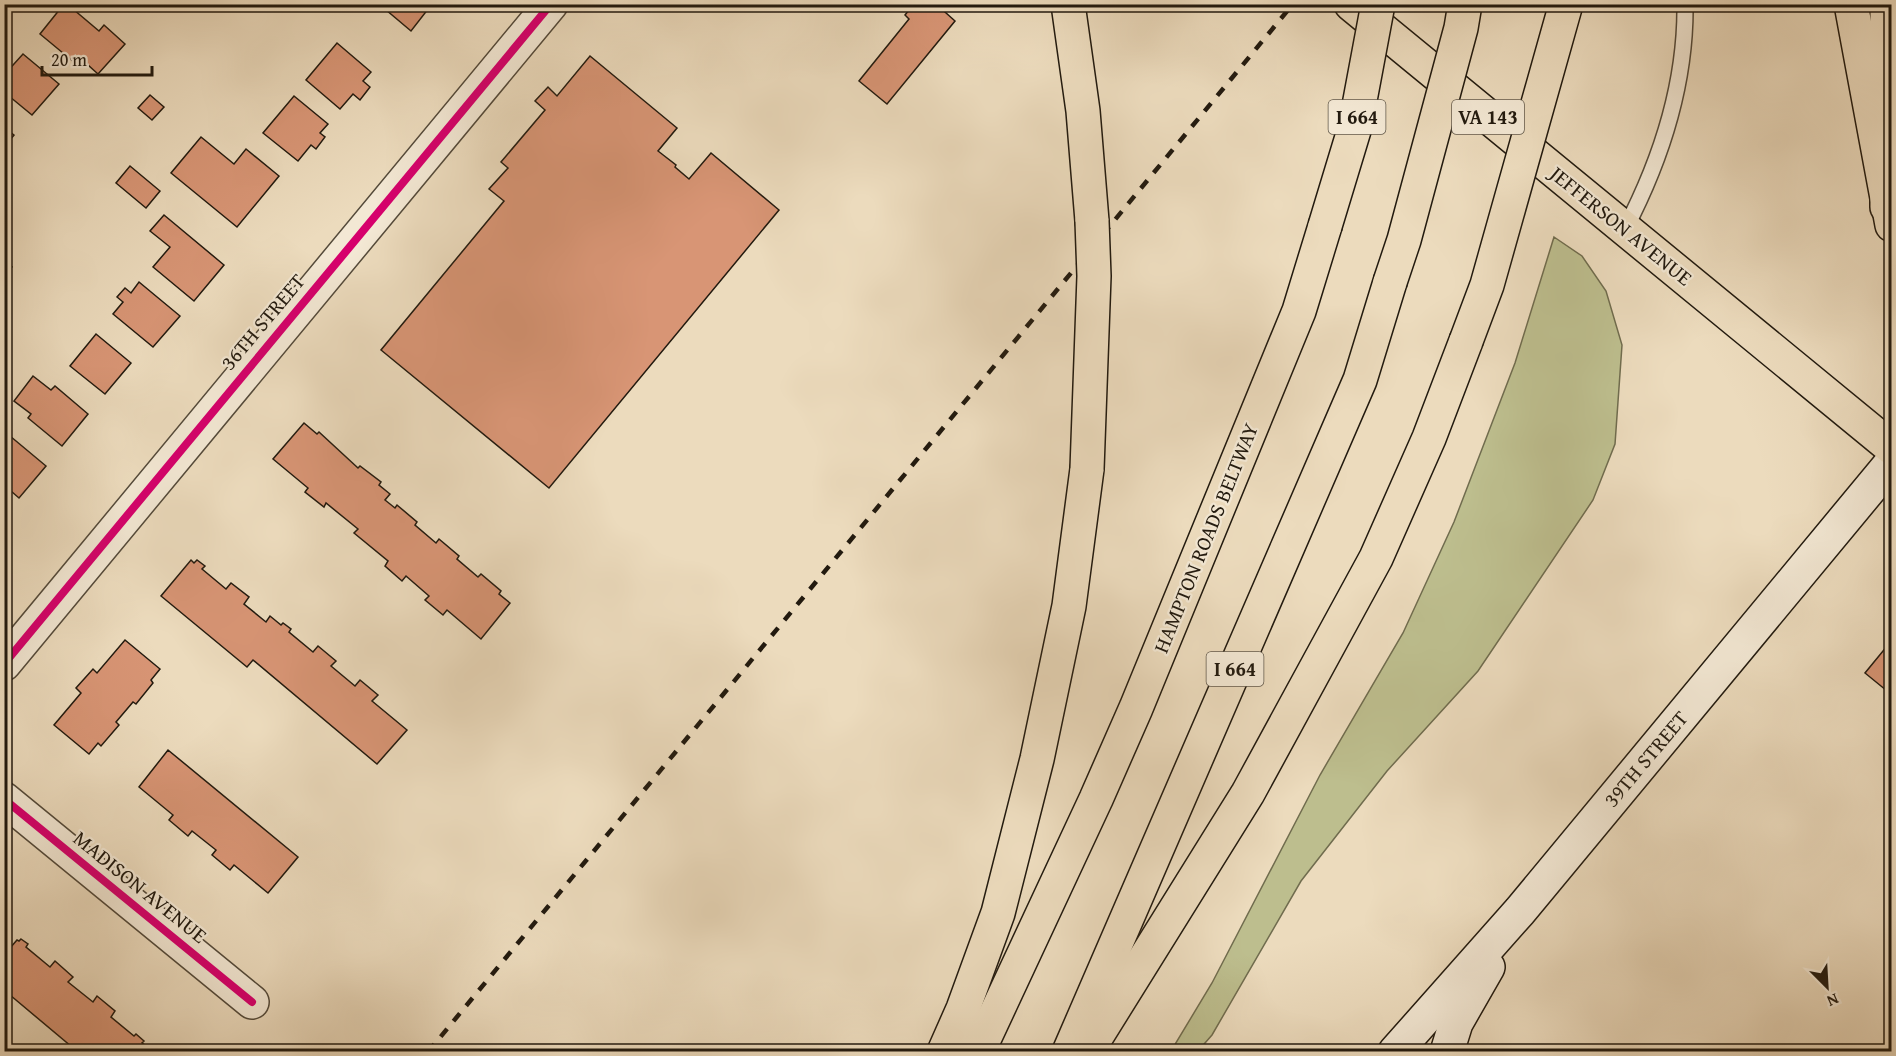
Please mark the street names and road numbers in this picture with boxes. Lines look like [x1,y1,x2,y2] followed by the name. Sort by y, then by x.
[1328,100,1386,134] road number: I 664
[1452,100,1524,134] road number: VA 143
[1541,156,1700,293] street label: JEFFERSON AVENUE
[213,266,312,377] street label: 36TH STREET
[1145,418,1266,657] street label: HAMPTON ROADS BELTWAY
[1206,652,1264,686] road number: I 664
[1596,703,1695,814] street label: 39TH STREET
[67,823,214,951] street label: MADISON AVENUE

